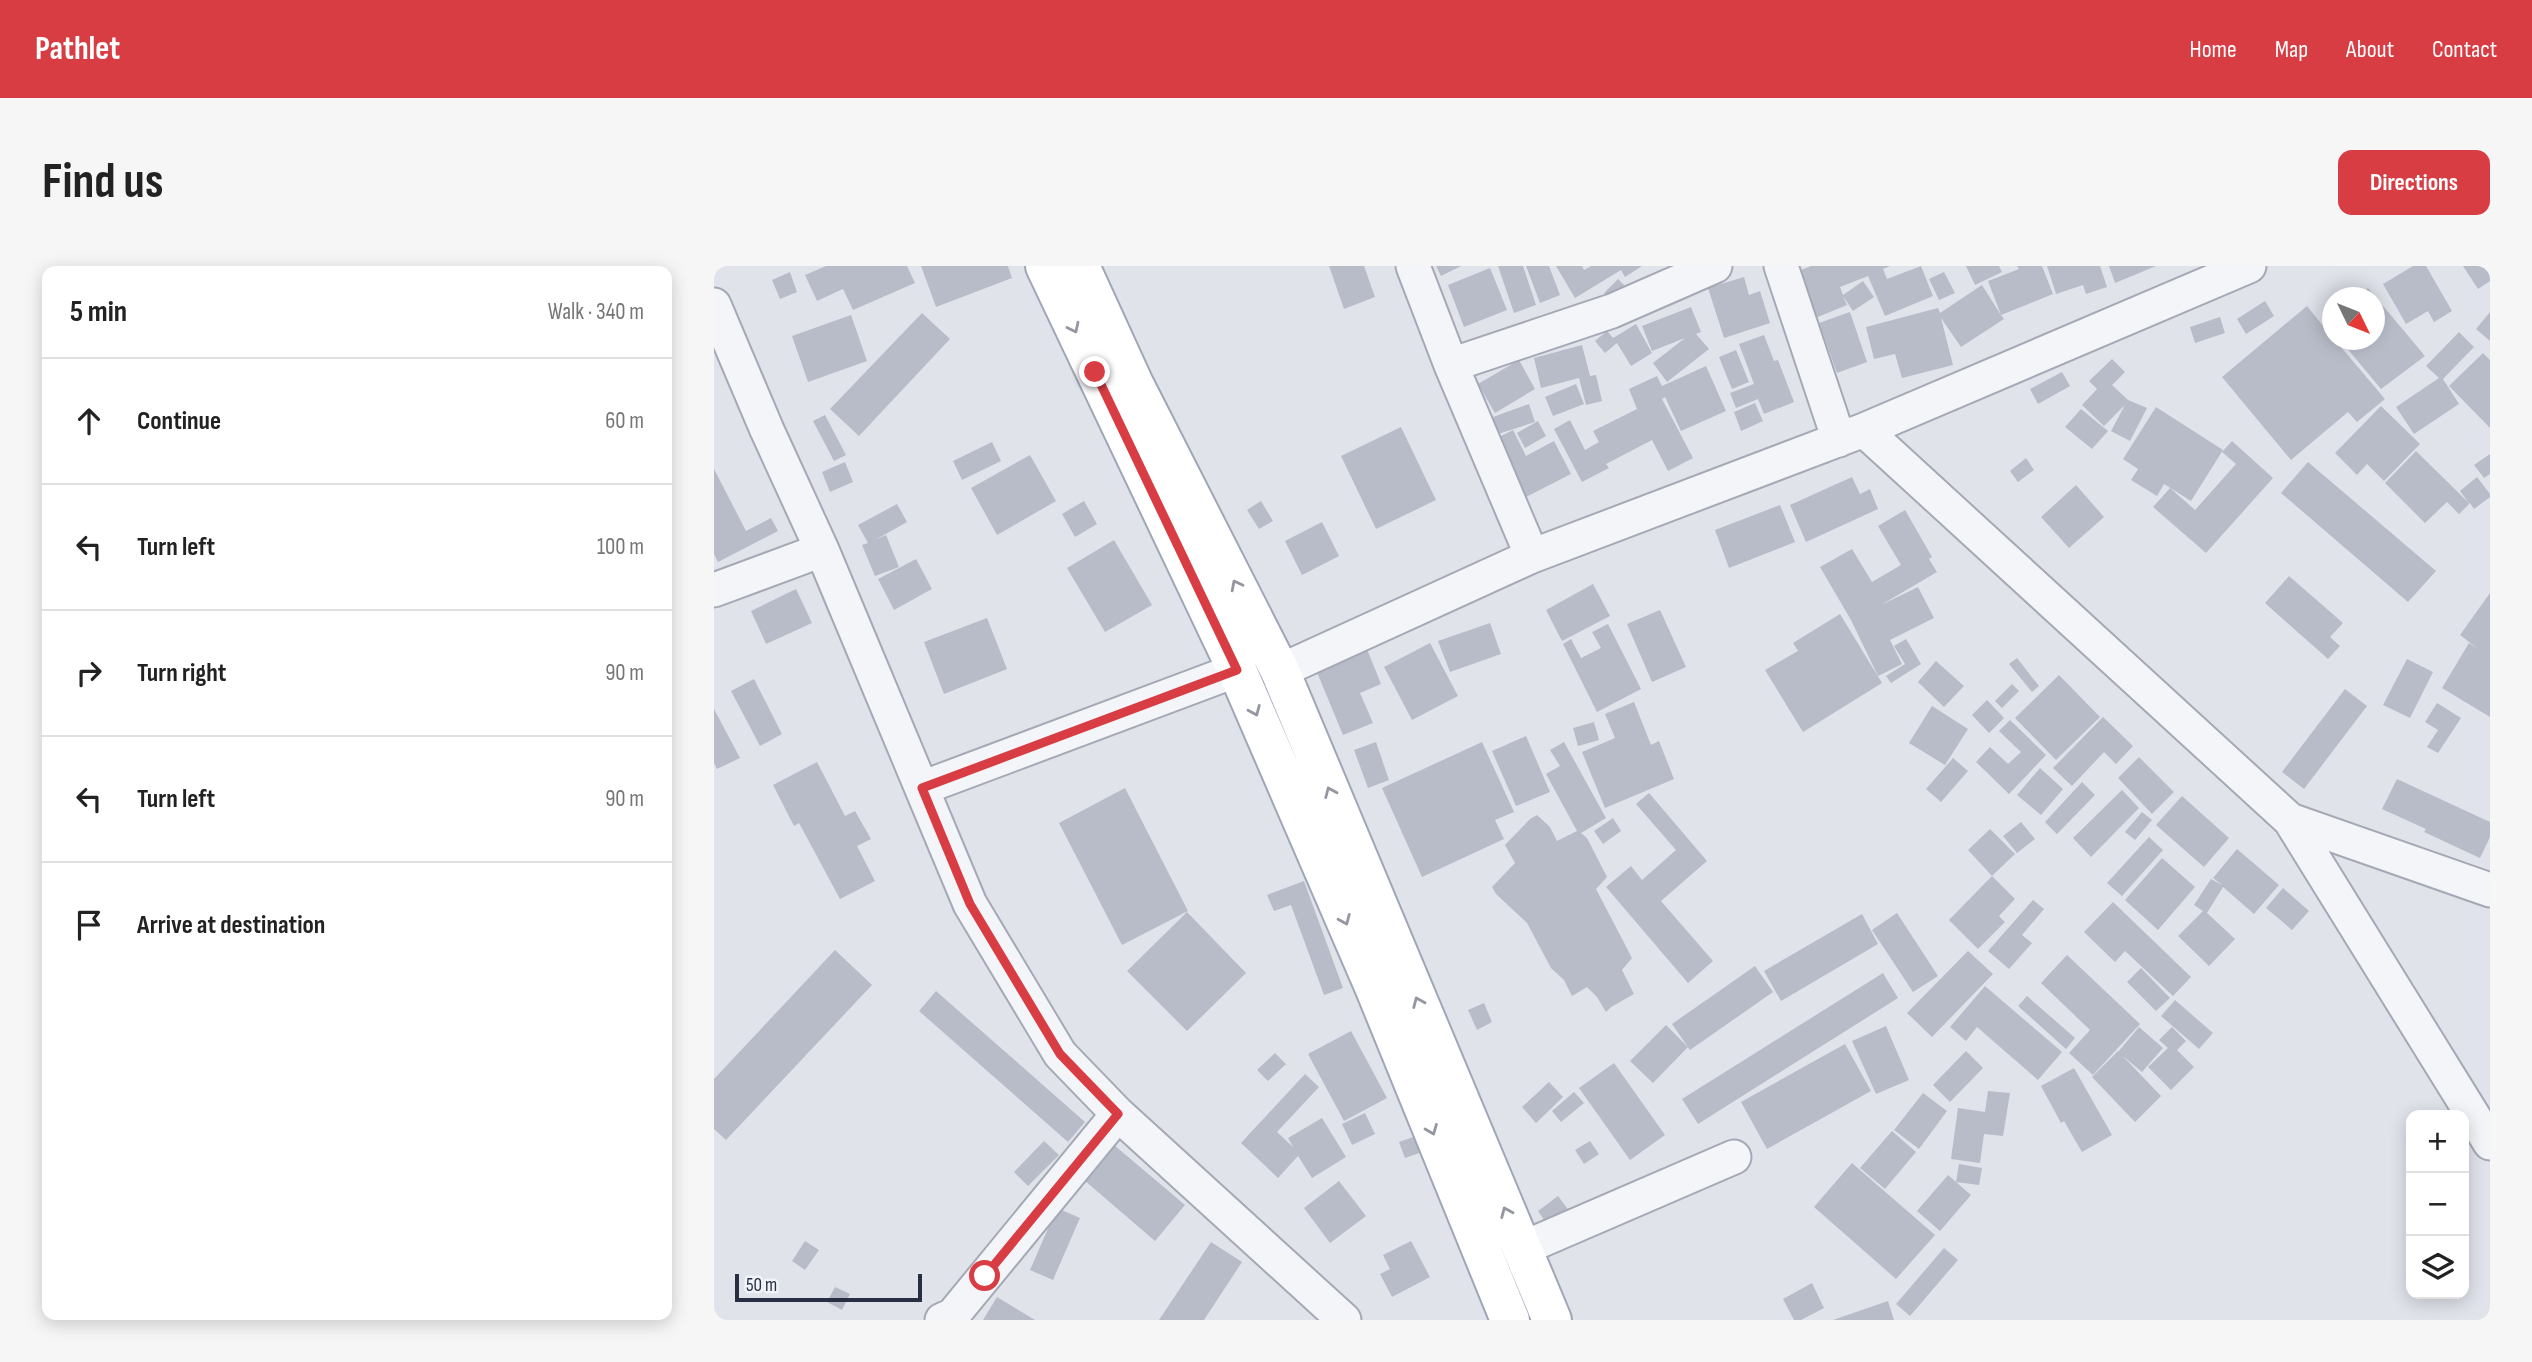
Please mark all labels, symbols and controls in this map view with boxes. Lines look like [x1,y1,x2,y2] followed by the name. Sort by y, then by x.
[35,29,120,69] text: Pathlet
[2189,35,2237,64] text: Home
[2275,35,2308,64] text: Map
[2346,35,2394,64] text: About
[2432,35,2497,64] text: Contact
[2338,150,2490,215] button: Directions
[42,153,164,212] text: Find us
[2322,287,2385,350] north arrow
[70,294,127,330] text: 5 min
[548,298,644,326] text: Walk · 340 m
[1065,321,1079,333] one-way arrow
[1079,356,1110,387] route end
[70,402,108,440] icon: ahead
[137,406,221,437] text: Continue
[605,407,644,435] text: 60 m
[70,528,108,566] icon: left
[137,532,215,563] text: Turn left
[597,533,644,561] text: 100 m
[1231,580,1245,592] one-way arrow
[70,654,108,692] icon: right
[137,658,226,689] text: Turn right
[605,659,644,687] text: 90 m
[1247,704,1261,716] one-way arrow
[70,780,108,818] icon: left
[137,784,215,815] text: Turn left
[605,785,644,813] text: 90 m
[1324,787,1338,800] one-way arrow
[70,906,108,944] icon: arrive
[137,910,325,941] text: Arrive at destination
[1337,913,1351,925] one-way arrow
[1412,997,1426,1009] one-way arrow
[2406,1110,2469,1299] map controls
[2406,1110,2469,1173] button: +
[1424,1123,1438,1135] one-way arrow
[2406,1173,2469,1236] button: −
[1500,1207,1514,1219] one-way arrow
[2406,1236,2469,1299] button: layers
[969,1260,1000,1291] route start
[735,1271,922,1303] scale bar
[746,1274,777,1297] text: 50 m

